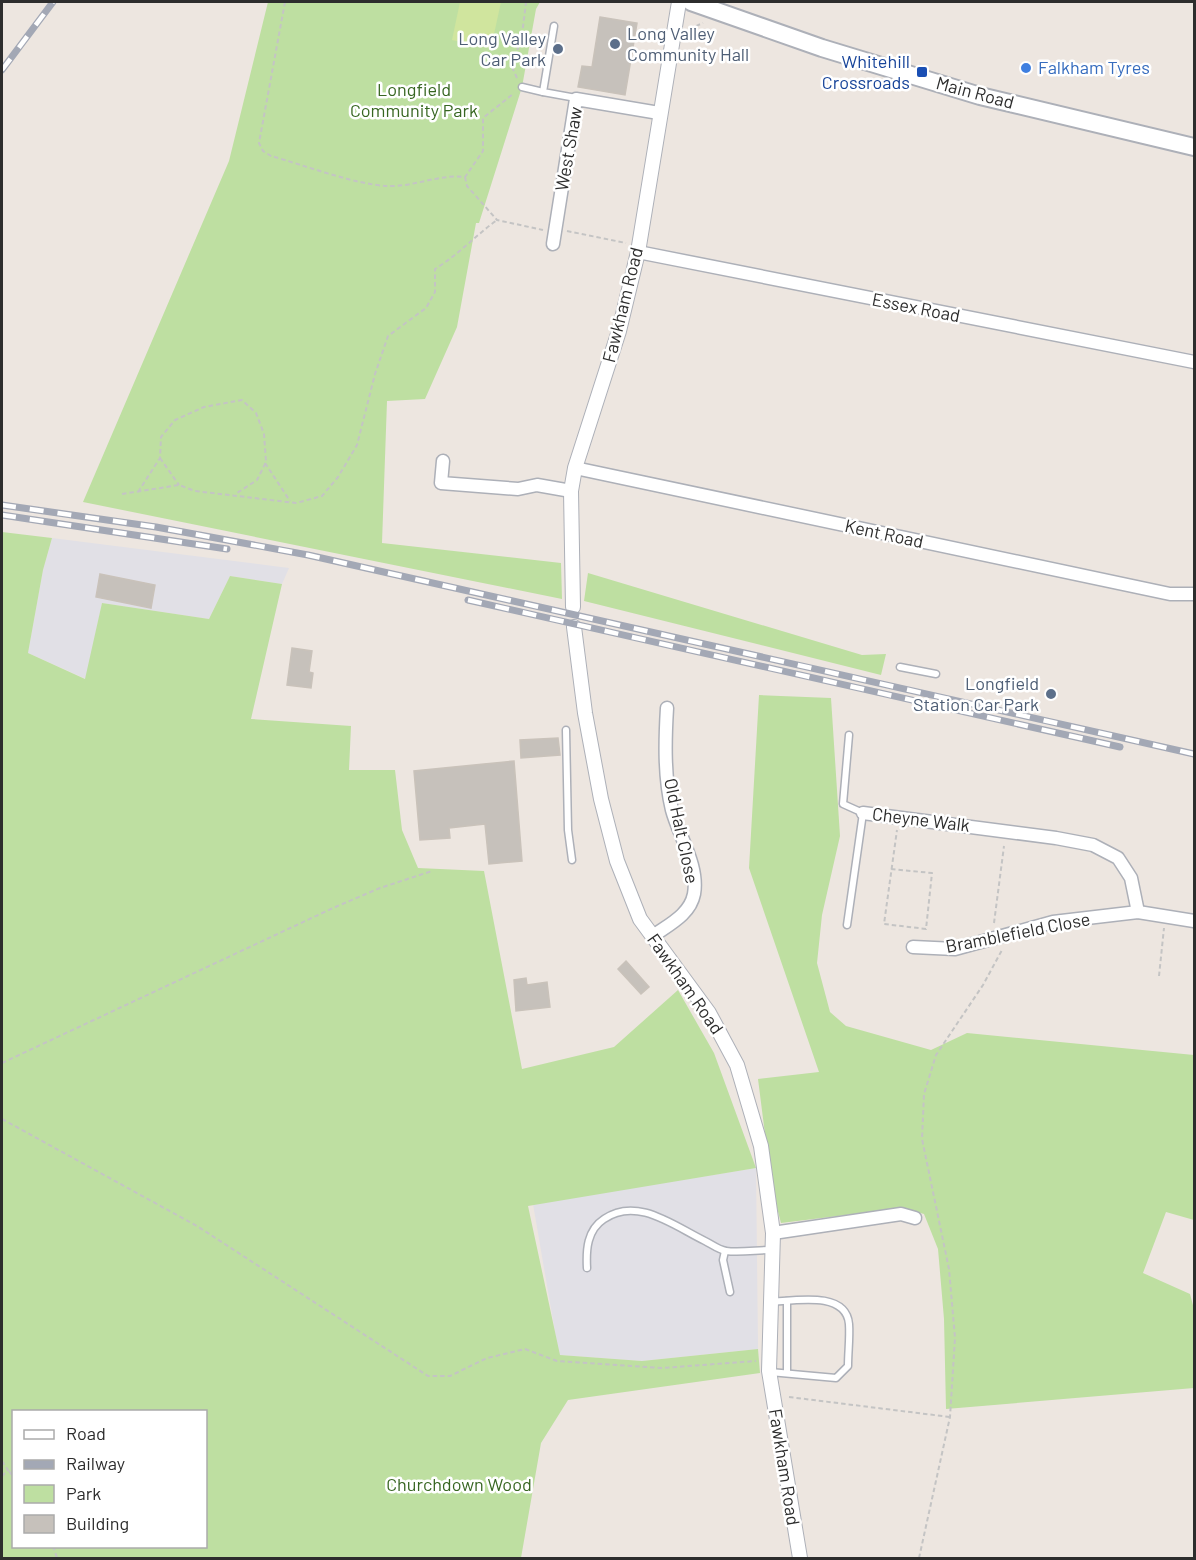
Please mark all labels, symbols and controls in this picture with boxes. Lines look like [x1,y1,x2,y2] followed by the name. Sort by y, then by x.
[627,22,749,65] place label: Long Valley Community Hall
[458,27,546,70] place label: Long Valley Car Park
[608,37,622,51] marker: Long Valley Community Hall
[551,42,565,56] marker: Long Valley Car Park
[822,50,910,93] place label: Whitehill Crossroads
[1038,56,1150,78] place label: Falkham Tyres
[1019,61,1033,75] marker: Falkham Tyres
[915,65,929,79] marker: Whitehill Crossroads
[934,71,1017,113] street label: Main Road
[350,78,478,121] park label: Longfield Community Park
[550,105,586,193] street label: West Shaw
[597,245,647,365] street label: Fawkham Road
[870,288,962,326] street label: Essex Road
[843,514,926,552] street label: Kent Road
[913,672,1039,715] place label: Longfield Station Car Park
[1044,687,1058,701] marker: Longfield Station Car Park
[660,776,704,885] street label: Old Halt Close
[871,802,971,836] street label: Cheyne Walk
[944,907,1092,957] street label: Bramblefield Close
[643,929,729,1038] street label: Fawkham Road
[765,1407,805,1527] street label: Fawkham Road
[12,1410,207,1548] legend
[66,1422,106,1444] text: Road
[66,1452,125,1474] text: Railway
[386,1473,532,1495] park label: Churchdown Wood
[66,1482,101,1504] text: Park
[66,1512,129,1534] text: Building

